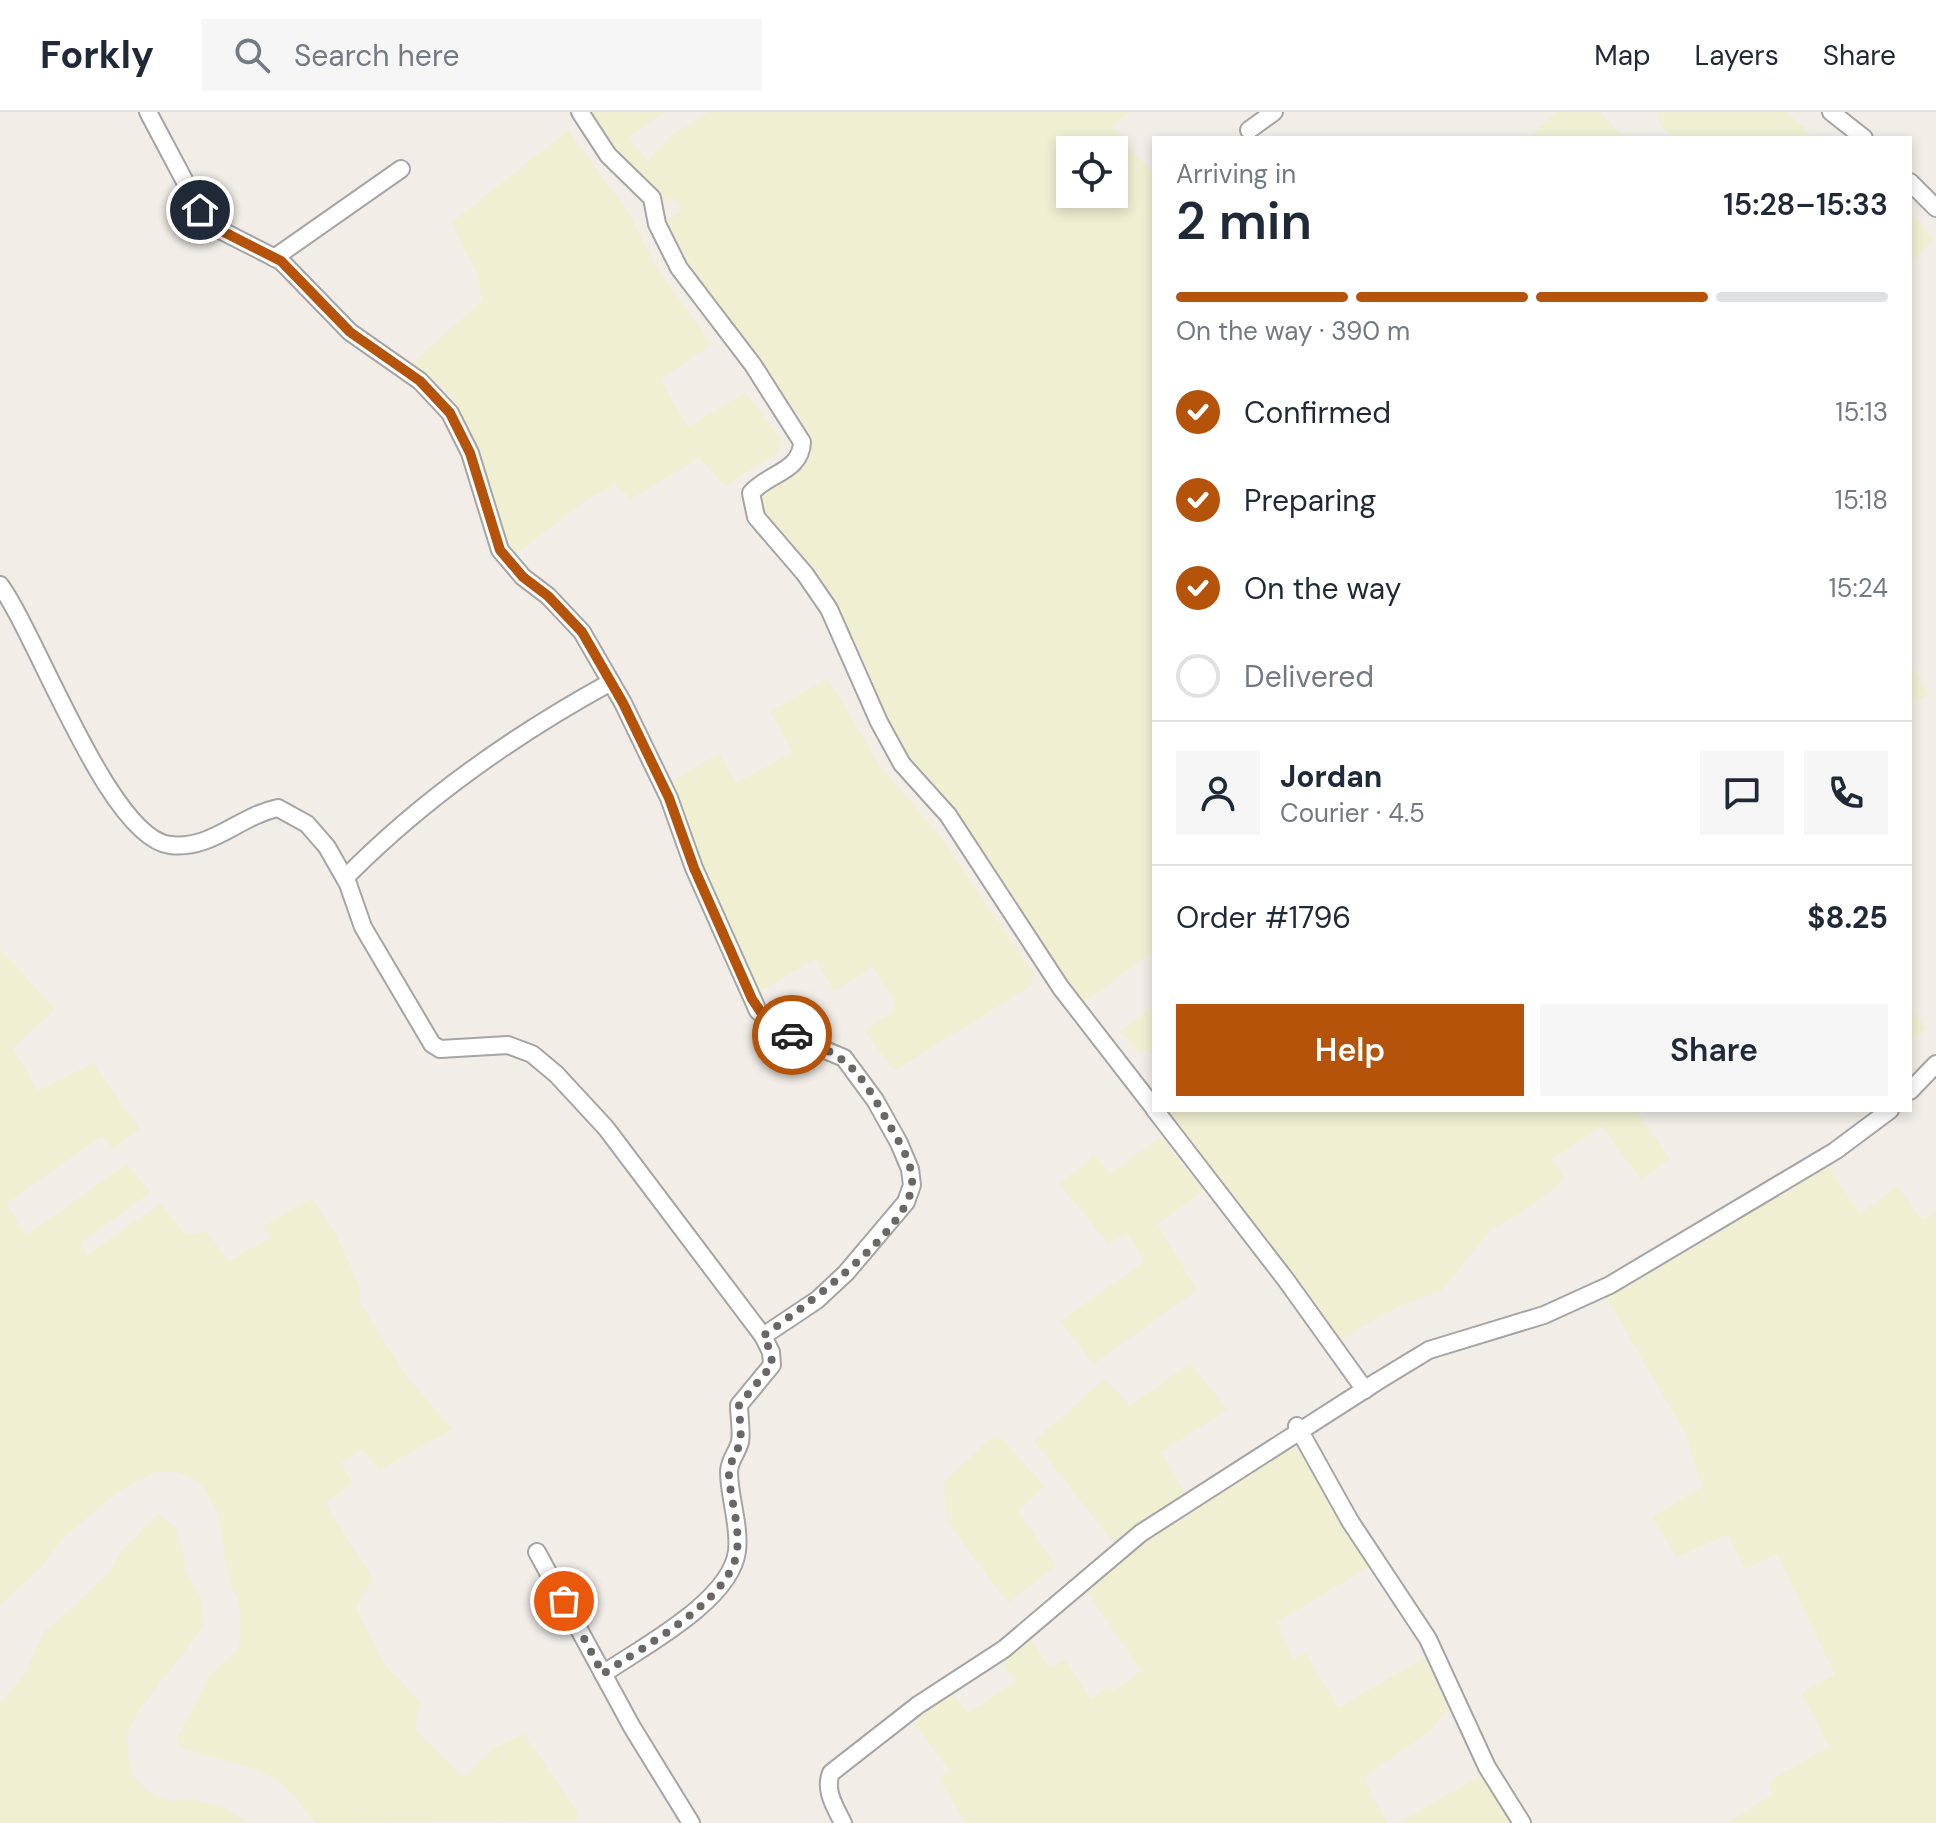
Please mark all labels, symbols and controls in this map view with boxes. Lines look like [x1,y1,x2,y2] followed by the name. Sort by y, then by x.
[202,19,762,91] search box
[40,30,154,80] text: Forkly
[230,33,274,77] icon: search
[294,36,459,75] text: Search here
[1594,37,1651,74] text: Map
[1695,37,1779,74] text: Layers
[1823,37,1896,74] text: Share
[1056,136,1128,208] map controls
[1056,136,1128,208] button: locate
[1176,157,1296,191] text: Arriving in
[166,176,234,244] pin
[1723,185,1888,224] text: 15:28–15:33
[1176,187,1312,255] text: 2 min
[178,188,222,232] icon: home
[1176,314,1410,348] text: On the way · 390 m
[1176,390,1220,434] icon: check
[1244,393,1391,432] text: Confirmed
[1835,395,1888,429] text: 15:13
[1176,478,1220,522] icon: check
[1244,481,1376,520] text: Preparing
[1835,483,1888,517] text: 15:18
[1176,566,1220,610] icon: check
[1244,569,1401,608] text: On the way
[1828,571,1888,605] text: 15:24
[1244,657,1374,696] text: Delivered
[1176,751,1260,835] button: person
[1700,751,1784,835] button: chat
[1804,751,1888,835] button: phone
[1280,757,1382,796] text: Jordan
[1280,796,1425,830] text: Courier · 4.5
[1176,898,1351,937] text: Order #1796
[1807,898,1888,937] text: $8.25
[752,995,832,1075] courier
[1176,1004,1524,1096] button: Help
[1540,1004,1888,1096] button: Share
[770,1013,814,1057] icon: car
[530,1567,598,1635] pin
[542,1579,586,1623] icon: bag

